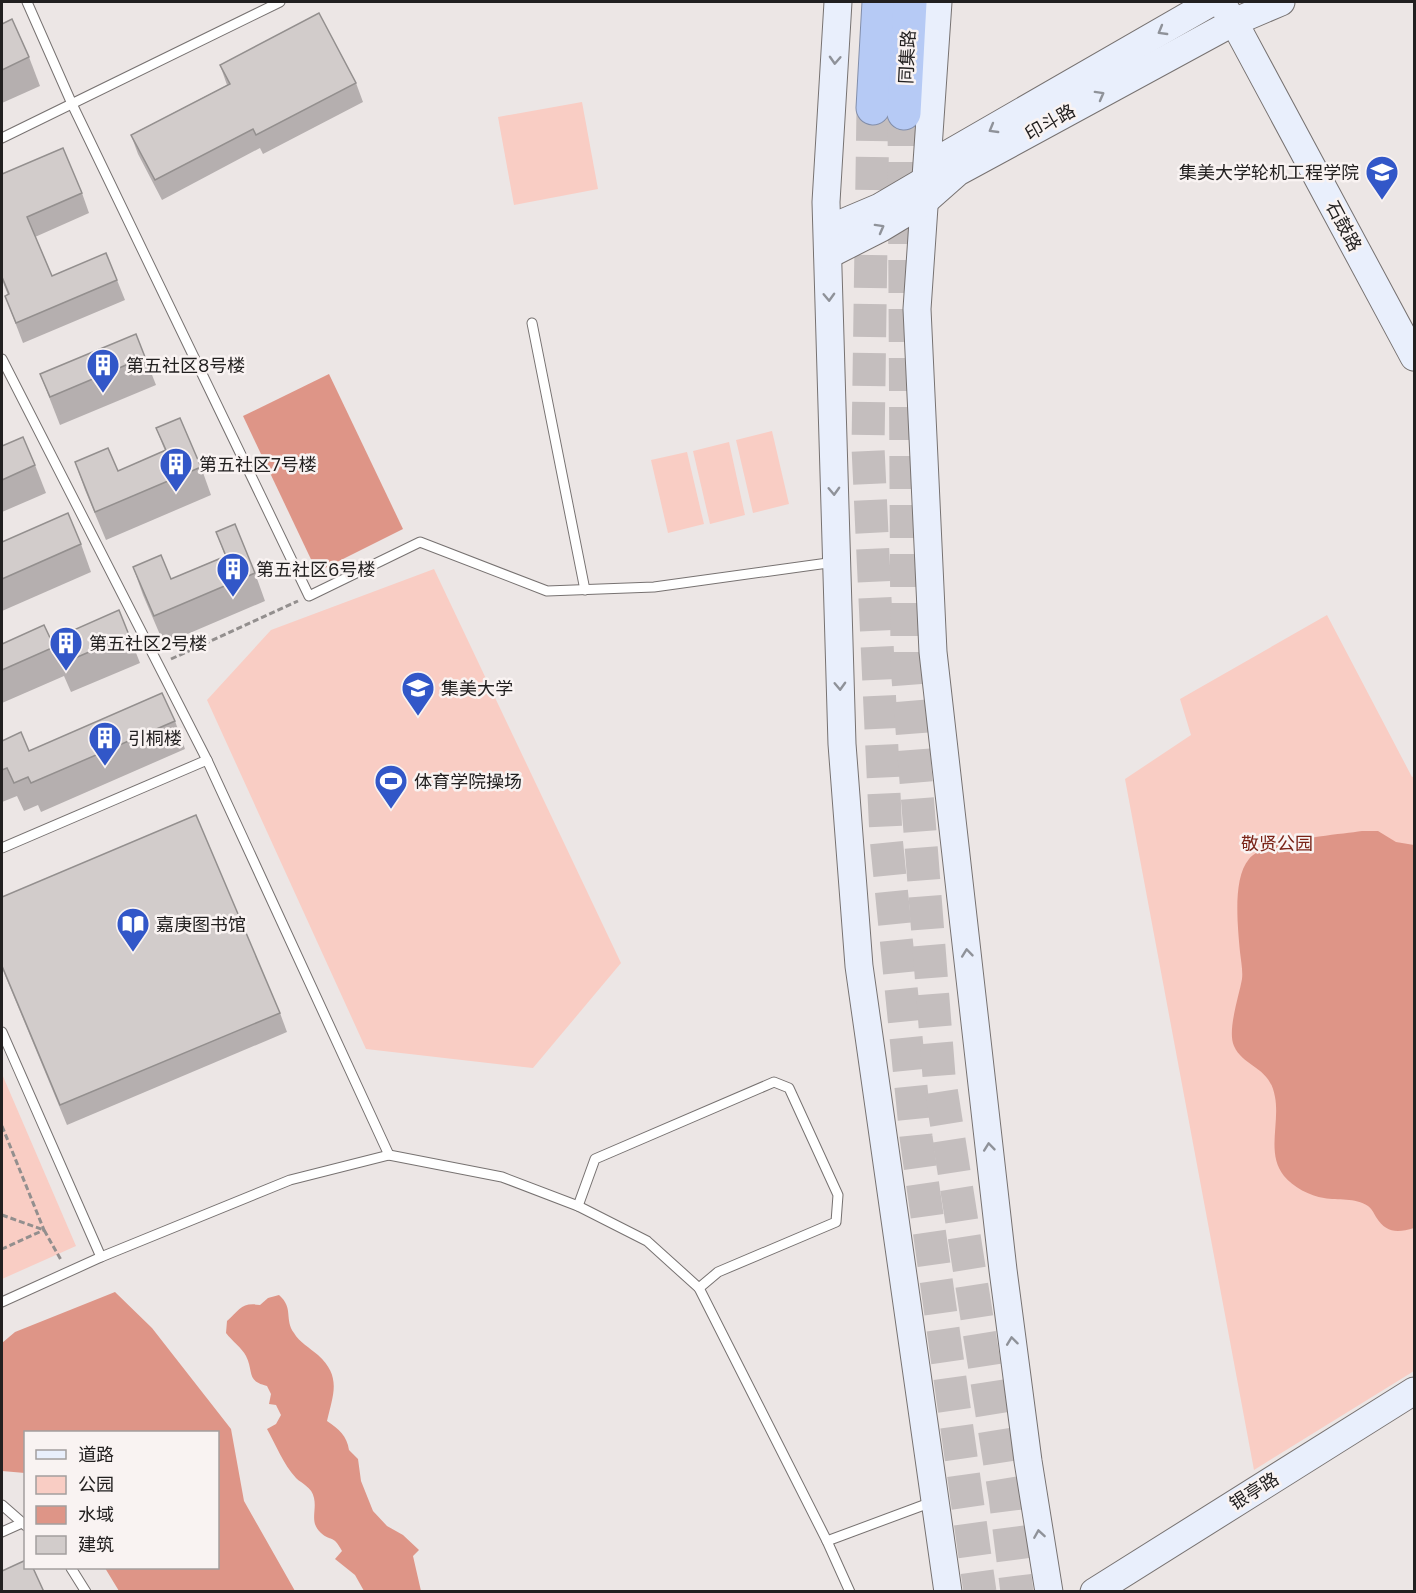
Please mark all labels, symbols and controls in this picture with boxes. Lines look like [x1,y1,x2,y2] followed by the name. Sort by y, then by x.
[1158,24,1168,35] one-way arrow
[893,29,921,85] street label: 同集路
[828,55,841,64] one-way arrow
[1094,91,1104,102] one-way arrow
[1020,98,1080,146] street label: 印斗路
[989,121,999,133] one-way arrow
[1364,154,1400,201] school or university icon: 集美大学轮机工程学院
[1179,160,1359,185] place label: 集美大学轮机工程学院
[1320,196,1368,256] street label: 石鼓路
[874,224,884,235] one-way arrow
[823,292,835,301] one-way arrow
[85,347,121,394] building icon: 第五社区8号楼
[126,353,245,378] place label: 第五社区8号楼
[158,446,194,493] building icon: 第五社区7号楼
[199,452,317,477] place label: 第五社区7号楼
[828,487,841,496] one-way arrow
[215,551,251,598] building icon: 第五社区6号楼
[256,557,375,582] place label: 第五社区6号楼
[48,625,84,672] building icon: 第五社区2号楼
[89,631,207,656] place label: 第五社区2号楼
[400,670,436,717] school or university icon: 集美大学
[441,676,513,701] place label: 集美大学
[834,682,846,691] one-way arrow
[87,720,123,767] building icon: 引桐楼
[128,726,182,751] place label: 引桐楼
[373,763,409,810] sports icon: 体育学院操场
[414,769,522,794] place label: 体育学院操场
[1241,831,1313,856] park label: 敬贤公园
[115,906,151,953] library icon: 嘉庚图书馆
[156,912,246,937] place label: 嘉庚图书馆
[961,949,974,958] one-way arrow
[983,1142,996,1152] one-way arrow
[1006,1336,1019,1345] one-way arrow
[24,1431,219,1569] legend
[78,1442,114,1467] text: 道路
[1224,1466,1284,1516] street label: 银亭路
[78,1472,114,1497] text: 公园
[78,1502,114,1527] text: 水域
[1034,1529,1046,1538] one-way arrow
[78,1532,114,1557] text: 建筑

